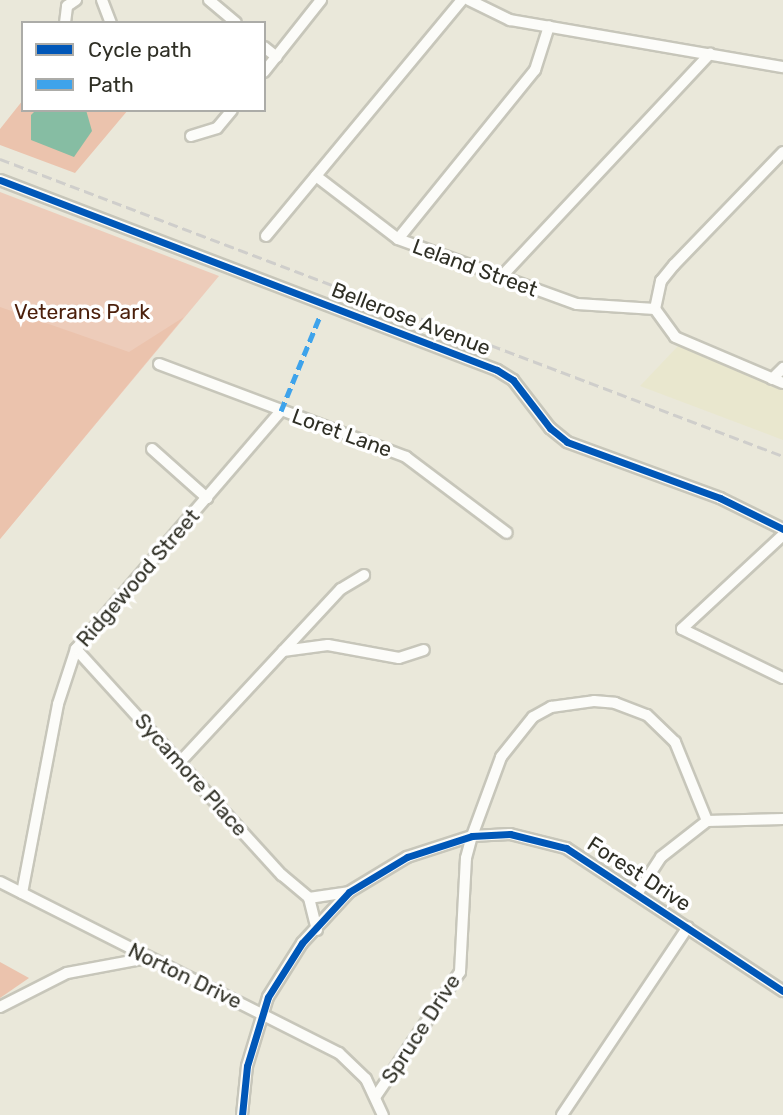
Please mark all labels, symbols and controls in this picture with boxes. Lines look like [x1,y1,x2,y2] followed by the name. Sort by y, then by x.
[21,21,266,112] legend
[88,37,192,62] text: Cycle path
[88,72,134,97] text: Path
[409,234,541,302] street label: Leland Street
[328,277,494,361] street label: Bellerose Avenue
[14,299,150,325] park label: Veterans Park
[289,403,395,463] street label: Loret Lane
[71,504,205,652] street label: Ridgewood Street
[129,708,253,842] street label: Sycamore Place
[583,831,695,917] street label: Forest Drive
[124,938,246,1014] street label: Norton Drive
[376,970,466,1088] street label: Spruce Drive

